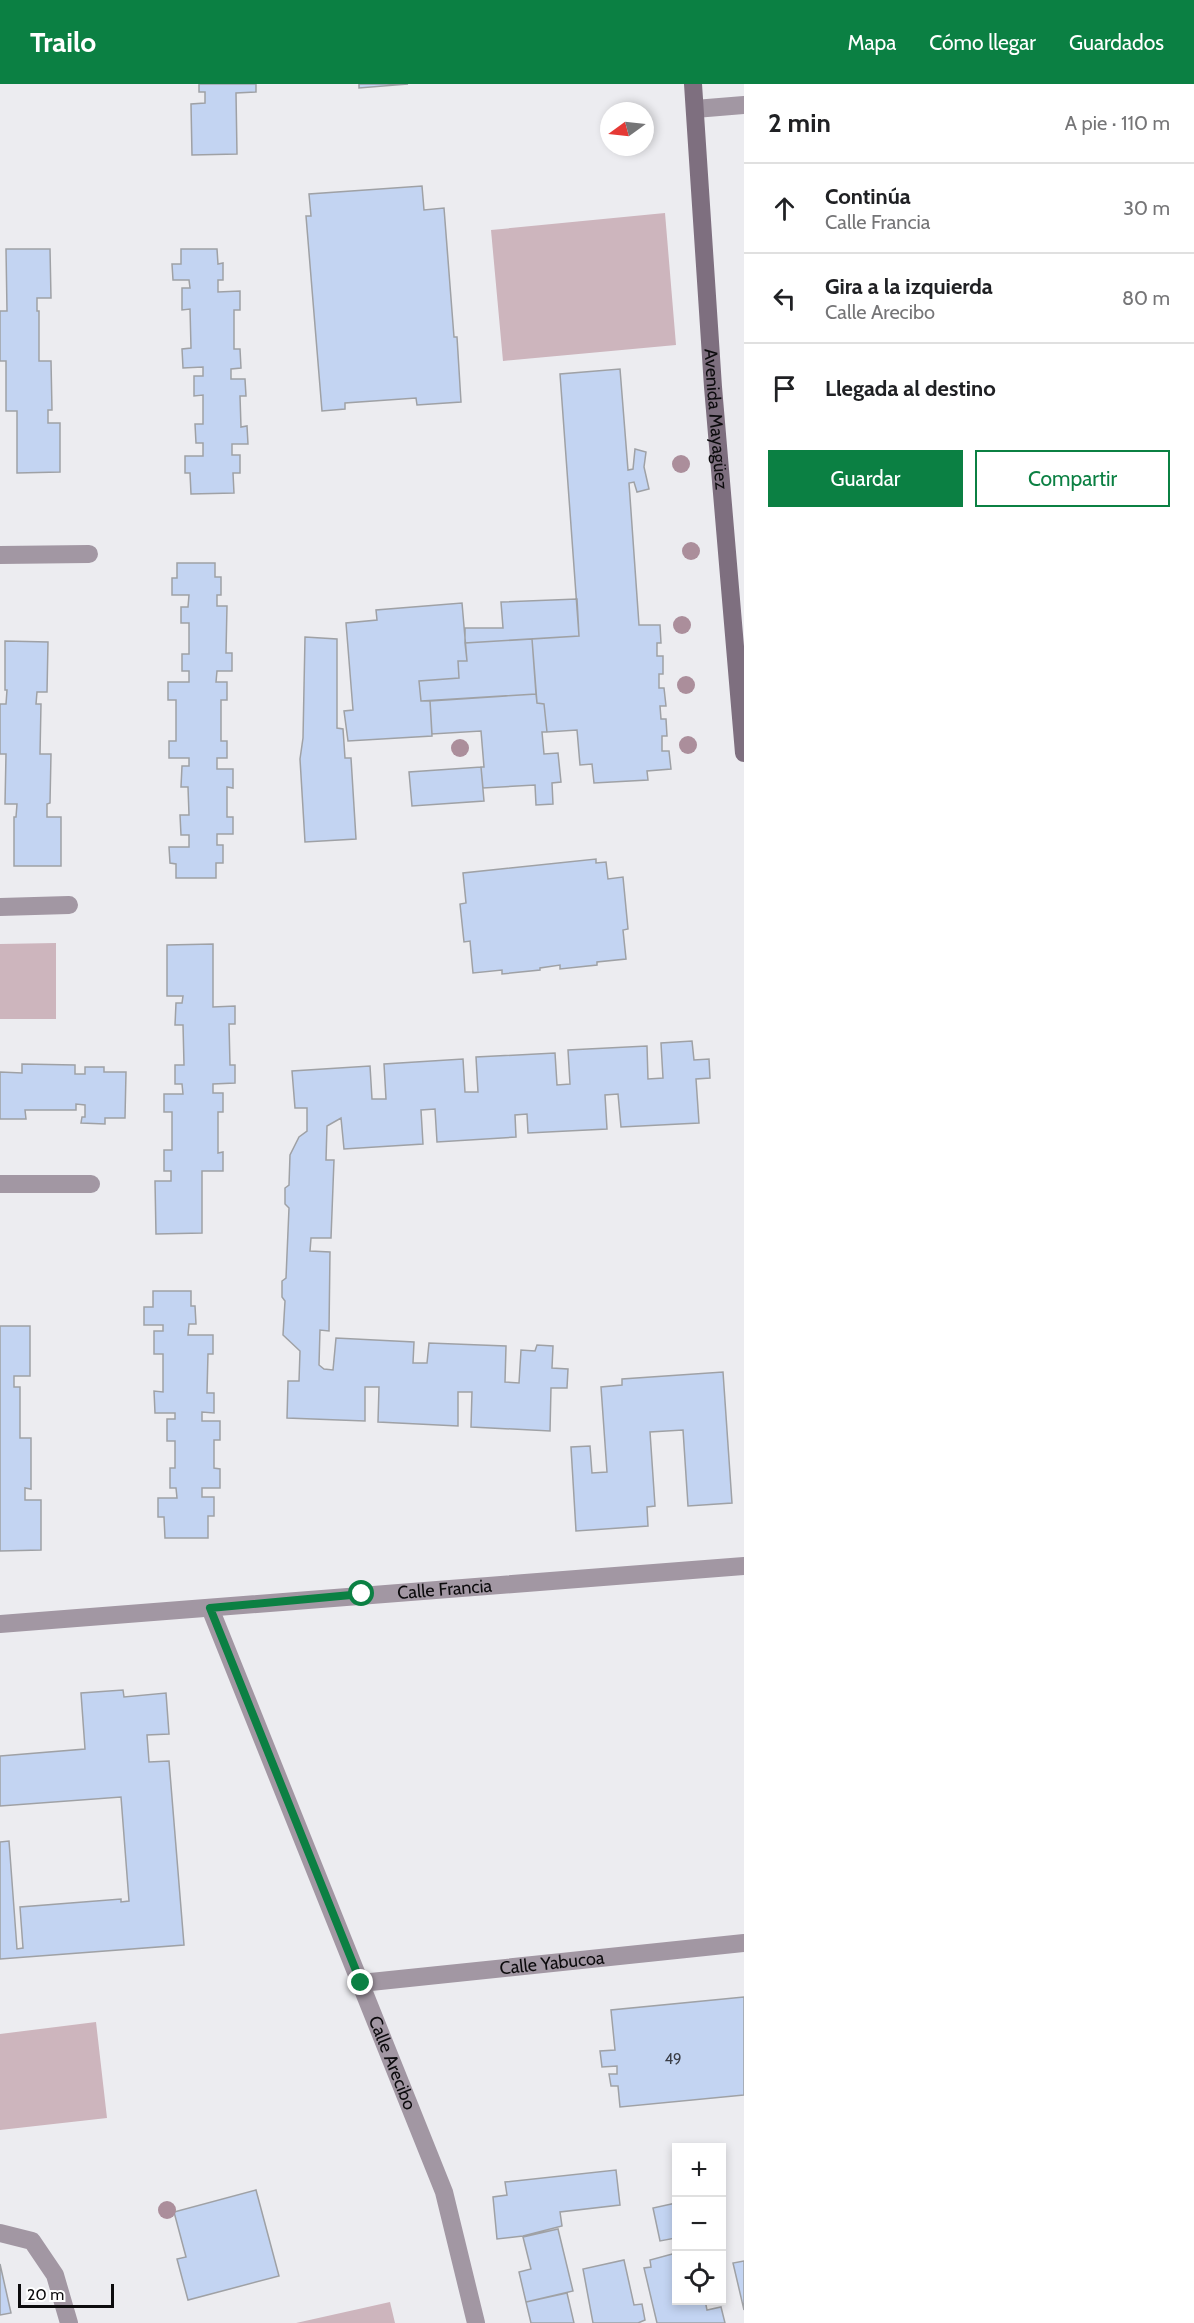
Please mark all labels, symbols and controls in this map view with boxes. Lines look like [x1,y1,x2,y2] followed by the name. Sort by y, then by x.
[30,25,96,59] text: Trailo
[848,30,896,55] text: Mapa
[929,30,1036,55] text: Cómo llegar
[1069,30,1164,55] text: Guardados
[600,102,654,156] north arrow
[768,107,831,139] text: 2 min
[1065,111,1170,135] text: A pie · 110 m
[825,183,911,210] text: Continúa
[768,192,801,225] icon: ahead
[1123,196,1170,220] text: 30 m
[825,210,930,234] text: Calle Francia
[825,273,993,300] text: Gira a la izquierda
[768,282,801,315] icon: left
[1122,286,1170,310] text: 80 m
[825,300,935,324] text: Calle Arecibo
[699,348,733,491] street label: Avenida Mayagüez
[768,372,801,405] icon: arrive
[825,375,996,402] text: Llegada al destino
[768,450,963,507] button: Guardar
[975,450,1170,507] button: Compartir
[396,1575,493,1604] street label: Calle Francia
[348,1580,374,1606] route start
[499,1947,606,1979] street label: Calle Yabucoa
[347,1969,373,1995] route end
[364,2013,421,2113] street label: Calle Arecibo
[664,2050,682,2068] house number: 49
[672,2143,726,2305] map controls
[672,2143,726,2197] button: +
[672,2197,726,2251] button: −
[672,2251,726,2305] button: locate
[18,2281,114,2308] scale bar
[27,2285,64,2304] text: 20 m

